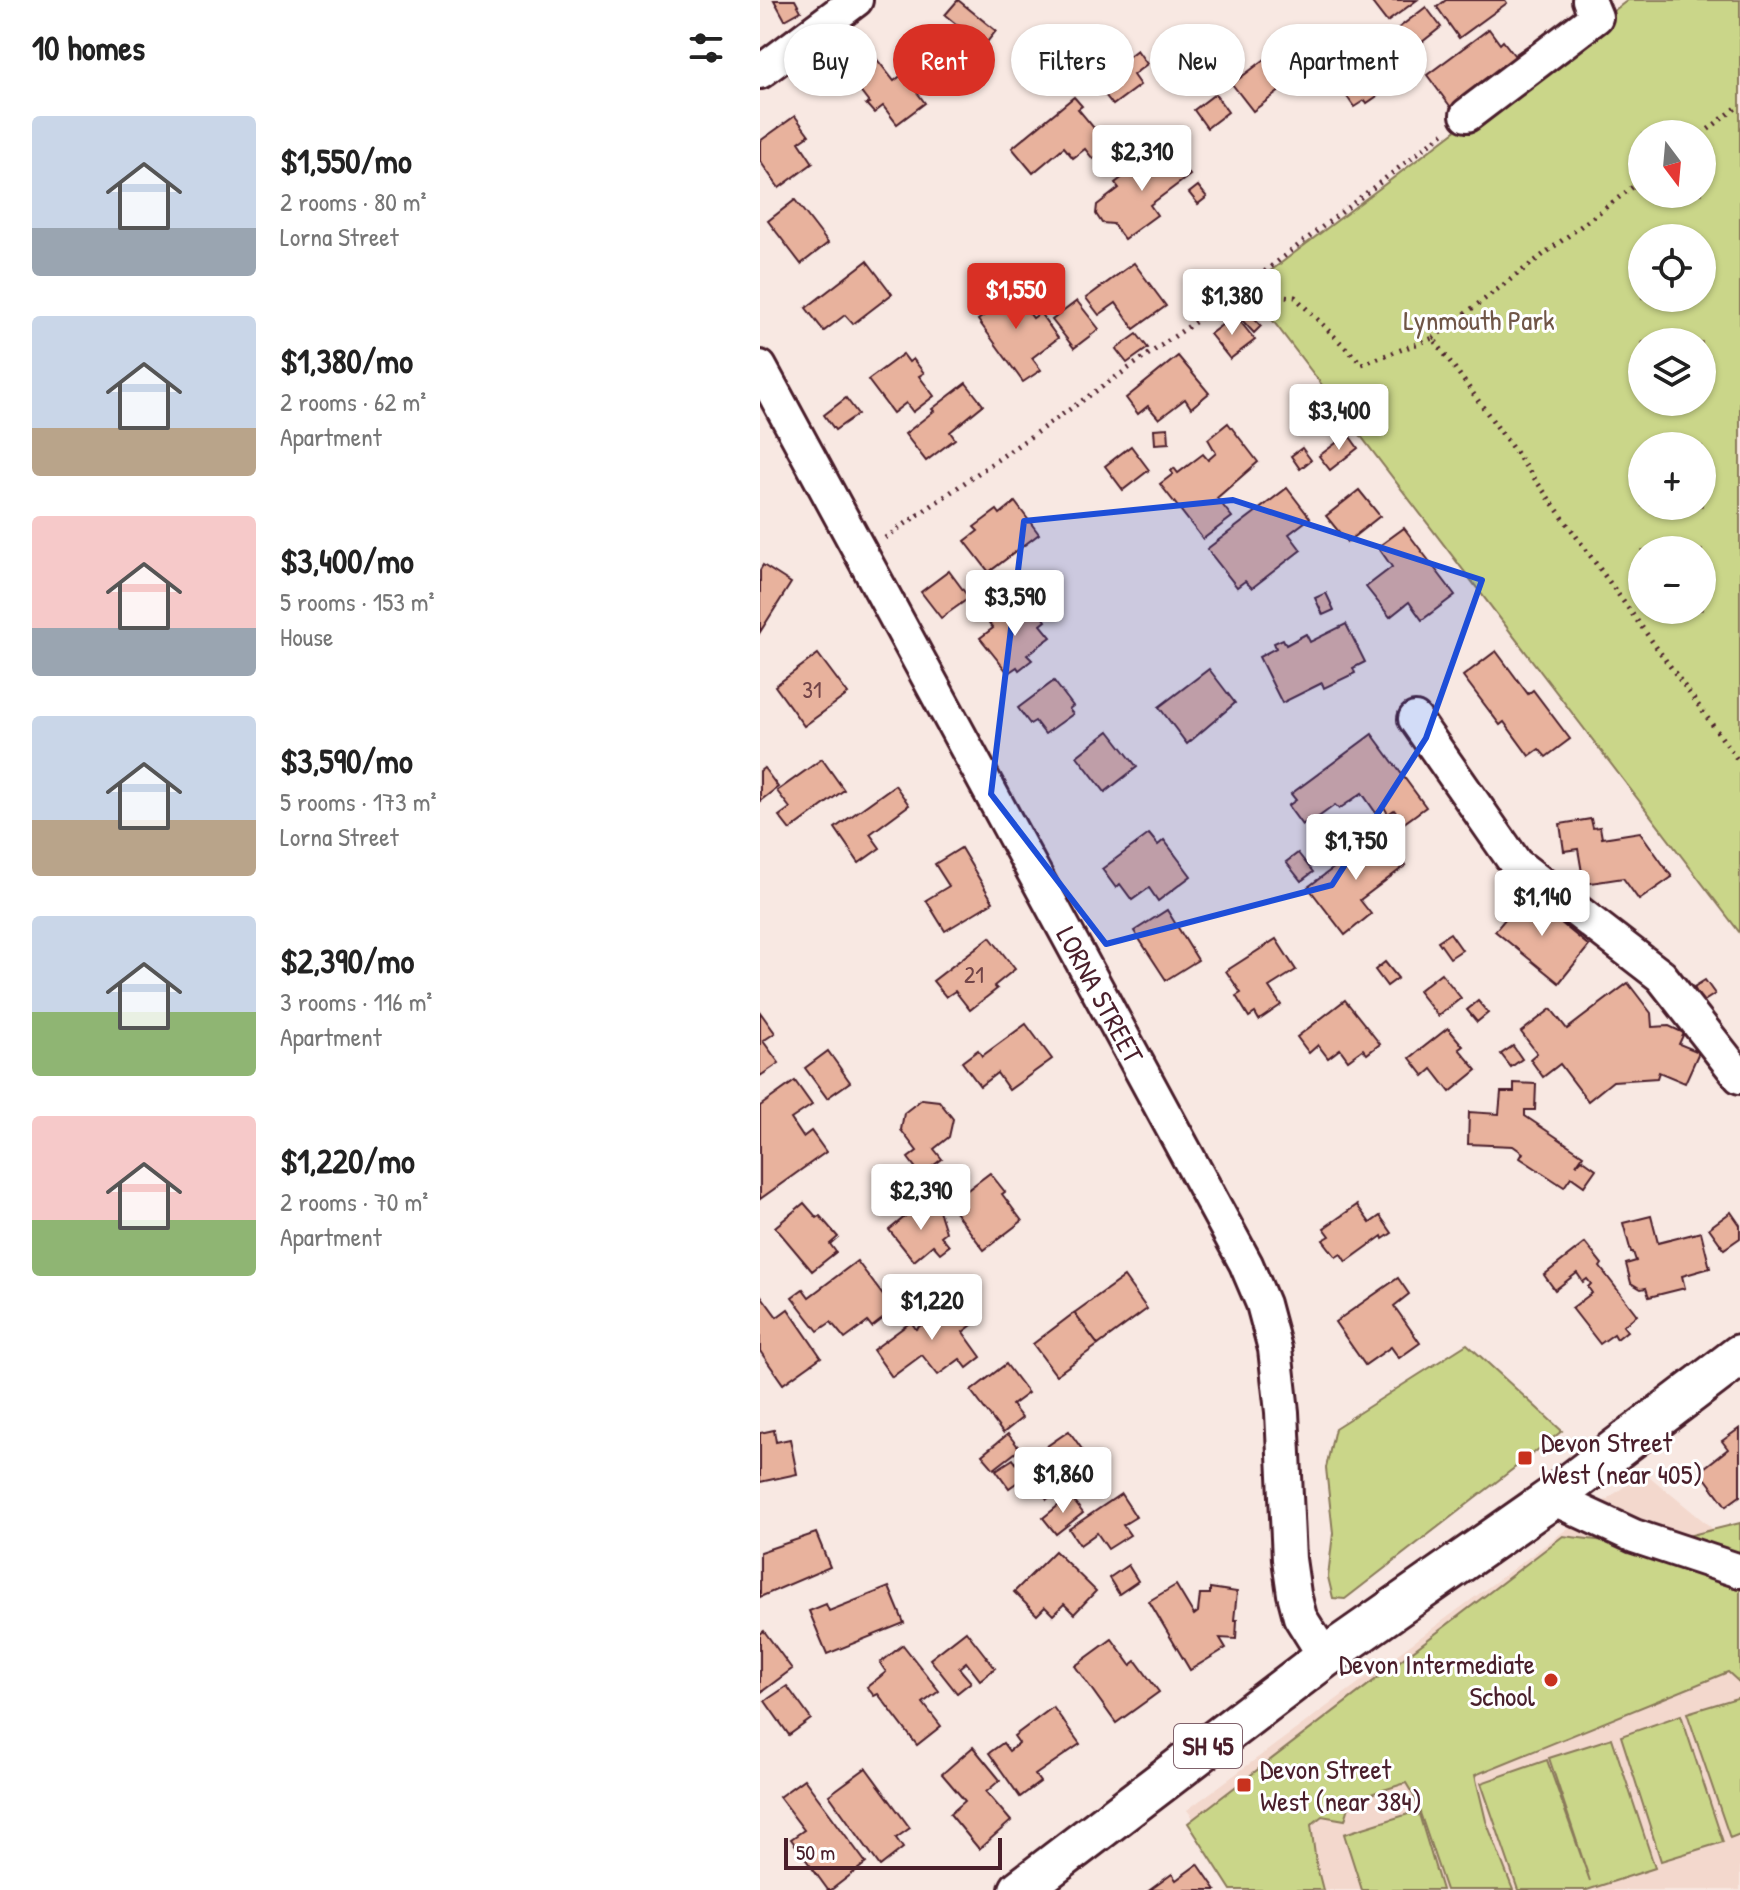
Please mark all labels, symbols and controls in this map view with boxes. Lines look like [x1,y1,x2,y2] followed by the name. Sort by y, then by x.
[784,24,877,96] chip: Buy
[893,24,995,96] chip: Rent
[1011,24,1134,96] chip: Filters
[1150,24,1245,96] chip: New
[1261,24,1427,96] chip: Apartment
[32,25,145,71] text: 10 homes
[684,26,728,70] icon: filters
[1628,120,1716,208] north arrow
[1628,120,1716,624] map controls
[1077,125,1207,193] pin: $2,310
[1110,133,1174,168] text: $2,310
[280,138,412,184] text: $1,550/mo
[96,148,192,244] icon: home
[280,184,427,219] text: 2 rooms · 80 m²
[280,219,399,254] text: Lorna Street
[1628,224,1716,312] button: locate
[951,263,1081,331] pin: $1,550
[1167,269,1297,337] pin: $1,380
[985,271,1047,306] text: $1,550
[1201,277,1263,312] text: $1,380
[1403,301,1555,339] park label: Lynmouth Park
[1628,328,1716,416] button: layers
[280,338,413,384] text: $1,380/mo
[96,348,192,444] icon: home
[280,384,426,419] text: 2 rooms · 62 m²
[1274,384,1404,452] pin: $3,400
[1307,392,1371,427] text: $3,400
[280,419,382,454] text: Apartment
[1628,432,1716,520] button: +
[1628,536,1716,624] button: −
[280,538,414,584] text: $3,400/mo
[96,548,192,644] icon: home
[950,570,1080,638] pin: $3,590
[984,578,1046,613] text: $3,590
[280,584,435,619] text: 5 rooms · 153 m²
[280,619,333,654] text: House
[802,673,822,705] house number: 31
[280,738,413,784] text: $3,590/mo
[96,748,192,844] icon: home
[280,784,436,819] text: 5 rooms · 173 m²
[1291,814,1421,882] pin: $1,750
[280,819,399,854] text: Lorna Street
[1324,822,1388,857] text: $1,750
[1477,870,1607,938] pin: $1,140
[1513,878,1571,913] text: $1,140
[1048,920,1153,1071] street label: LORNA STREET
[280,938,414,984] text: $2,390/mo
[96,948,192,1044] icon: home
[964,958,984,990] house number: 21
[280,984,432,1019] text: 3 rooms · 116 m²
[280,1019,382,1054] text: Apartment
[280,1138,415,1184] text: $1,220/mo
[96,1148,192,1244] icon: home
[856,1164,986,1232] pin: $2,390
[889,1172,953,1207] text: $2,390
[280,1184,428,1219] text: 2 rooms · 70 m²
[280,1219,382,1254] text: Apartment
[867,1274,997,1342] pin: $1,220
[900,1282,964,1317] text: $1,220
[1541,1423,1703,1493] place label: Devon Street West (near 405)
[998,1447,1128,1515] pin: $1,860
[1516,1449,1534,1467] marker: Devon Street West (near 405)
[1032,1455,1094,1490] text: $1,860
[1339,1645,1536,1715] place label: Devon Intermediate School
[1542,1671,1560,1689] marker: Devon Intermediate School
[1174,1724,1242,1768] road number: SH 45
[1260,1750,1422,1820] place label: Devon Street West (near 384)
[1235,1776,1253,1794] marker: Devon Street West (near 384)
[784,1834,1002,1870] scale bar
[796,1837,835,1867] text: 50 m

